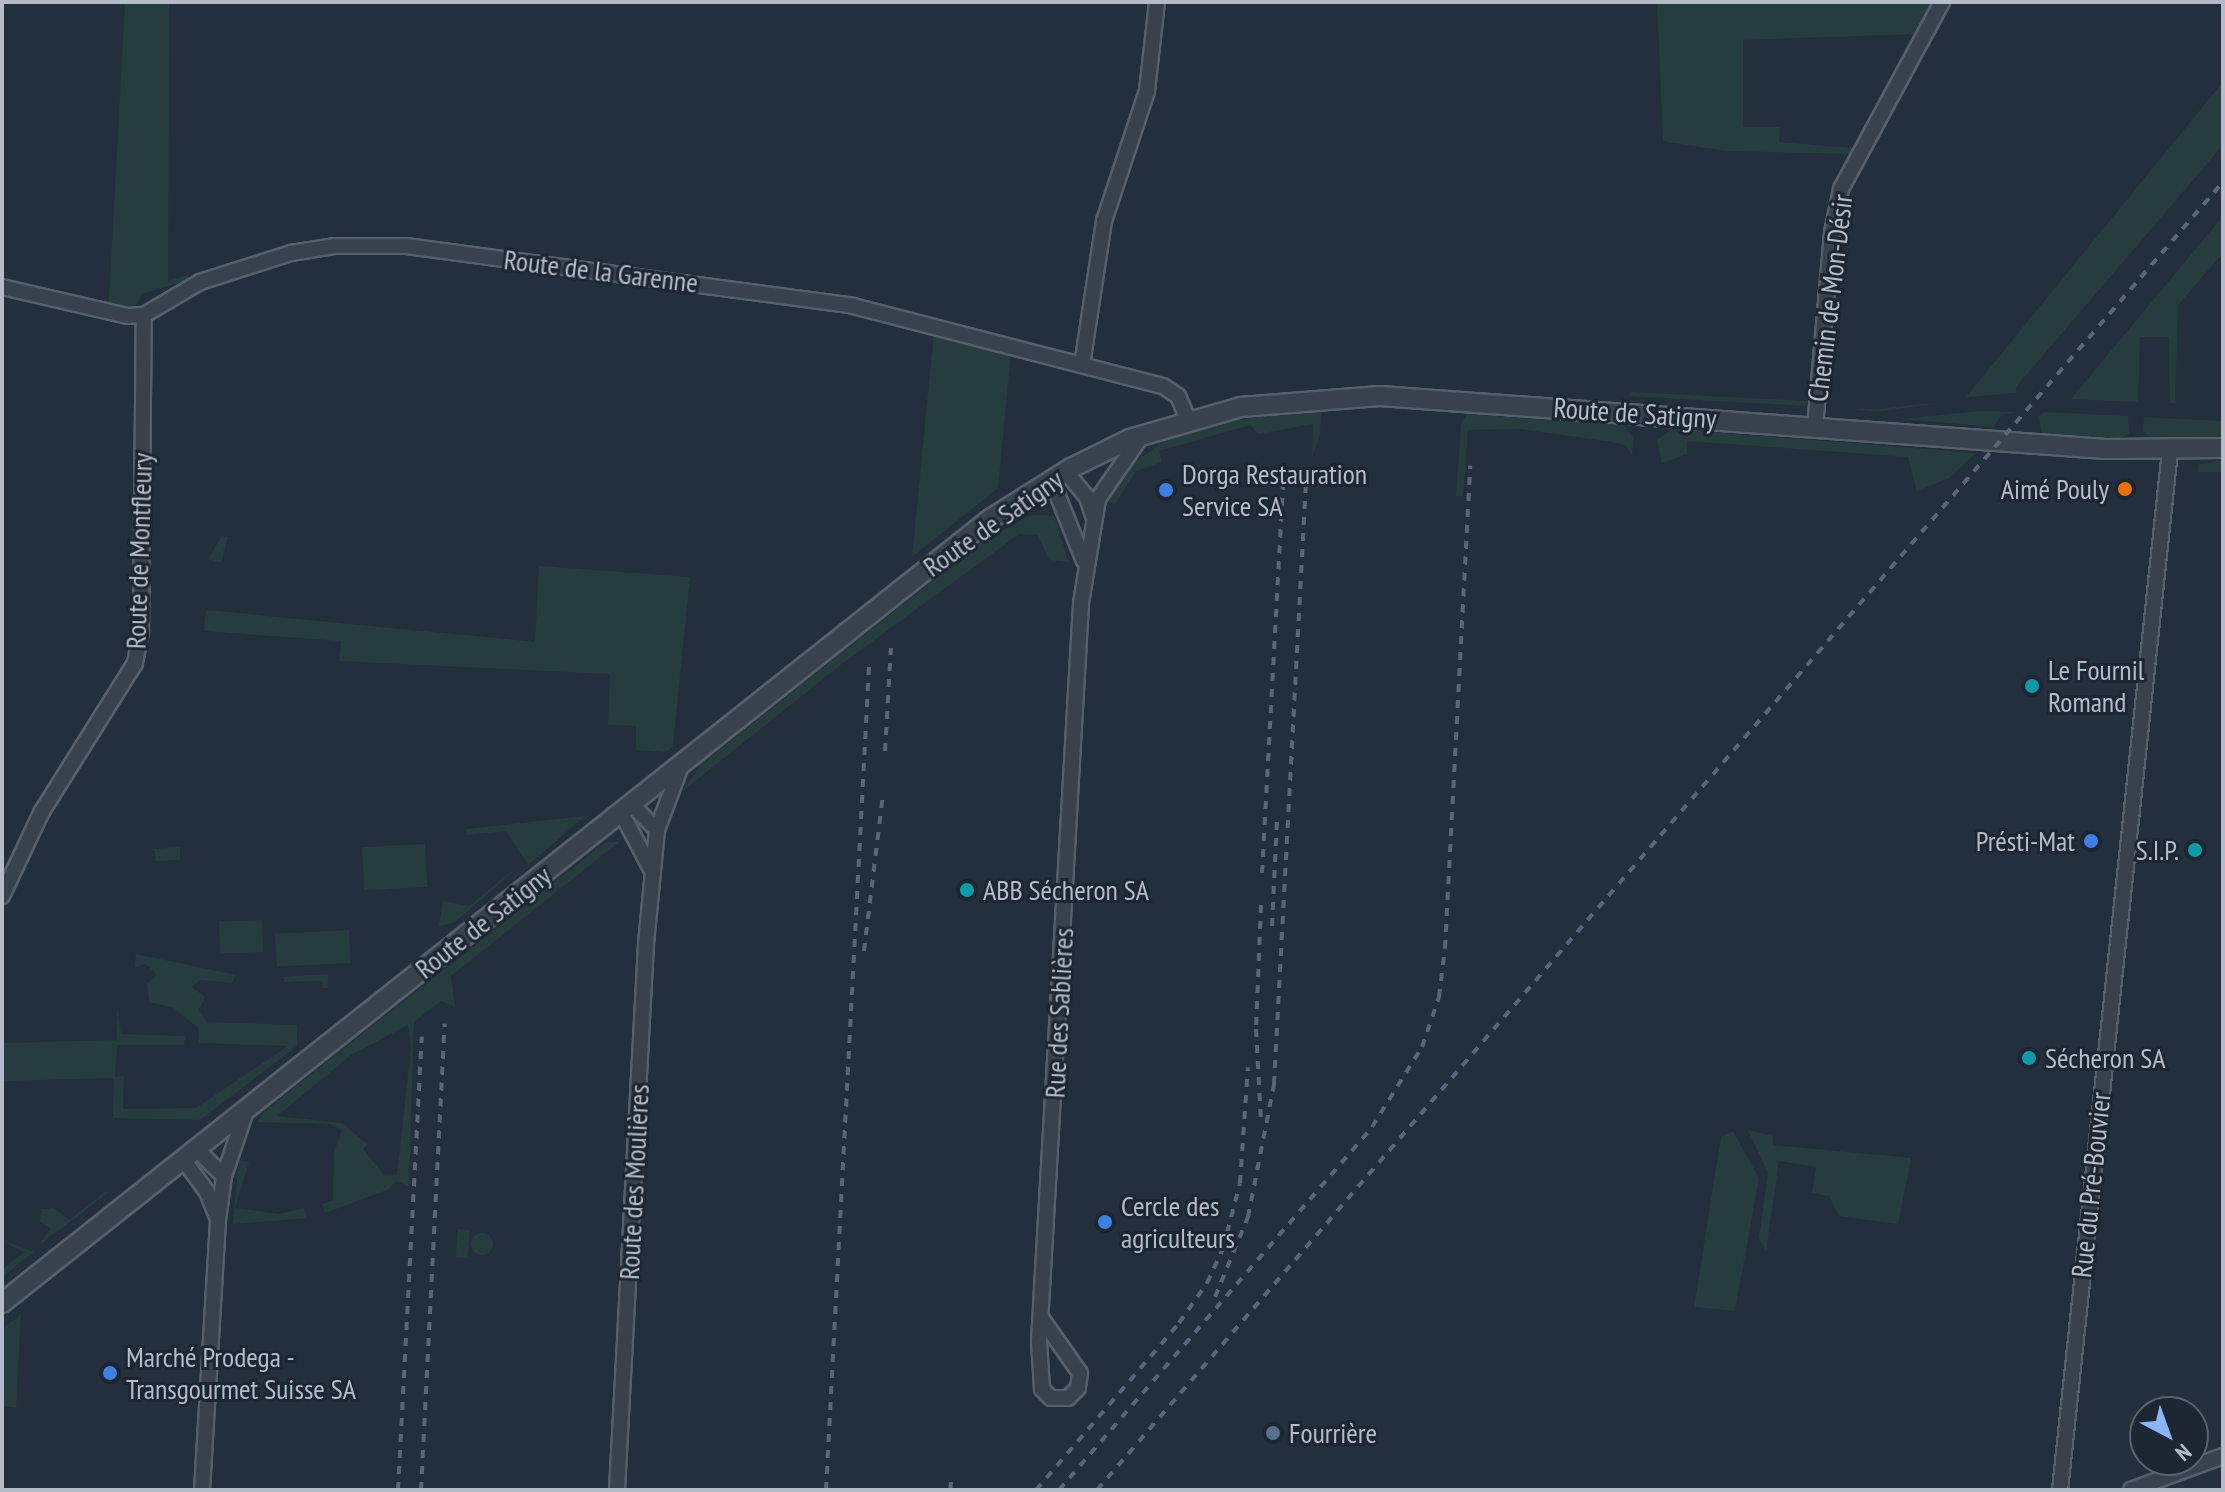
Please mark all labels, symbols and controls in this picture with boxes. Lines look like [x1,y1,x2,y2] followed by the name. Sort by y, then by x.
[1801,192,1859,404] street label: Chemin de Mon-Désir
[502,242,700,300] street label: Route de la Garenne
[1552,391,1718,435] street label: Route de Satigny
[119,452,159,650] street label: Route de Montfleury
[1182,457,1367,523] place label: Dorga Restauration Service SA
[917,462,1069,584] street label: Route de Satigny
[2001,472,2109,506] place label: Aimé Pouly
[2116,480,2134,498] marker: Aimé Pouly
[1157,481,1175,499] marker: Dorga Restauration Service SA
[2048,653,2144,719] place label: Le Fournil Romand
[2023,677,2041,695] marker: Le Fournil Romand
[1976,824,2075,858] place label: Présti-Mat
[2082,832,2100,850] marker: Présti-Mat
[2136,833,2179,867] place label: S.I.P.
[2186,841,2204,859] marker: S.I.P.
[408,859,558,985] street label: Route de Satigny
[983,873,1149,907] place label: ABB Sécheron SA
[958,881,976,899] marker: ABB Sécheron SA
[1038,927,1080,1099] street label: Rue des Sablières
[2045,1041,2165,1075] place label: Sécheron SA
[2020,1049,2038,1067] marker: Sécheron SA
[612,1083,656,1281] street label: Route des Moulières
[2065,1091,2117,1279] street label: Rue du Pré-Bouvier
[1121,1189,1235,1255] place label: Cercle des agriculteurs
[1096,1213,1114,1231] marker: Cercle des agriculteurs
[126,1340,356,1406] place label: Marché Prodega - Transgourmet Suisse SA
[101,1364,119,1382] marker: Marché Prodega - Transgourmet Suisse SA
[2129,1396,2209,1476] north arrow
[1289,1416,1377,1450] place label: Fourrière
[1264,1424,1282,1442] marker: Fourrière
[2170,1438,2197,1467] text: N

